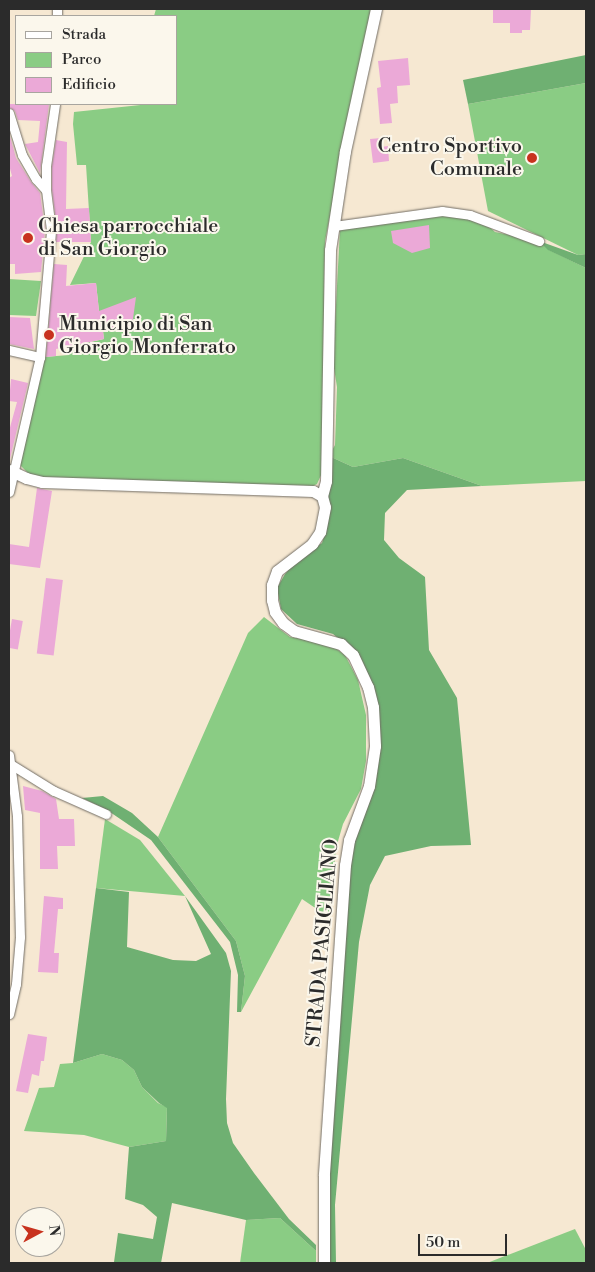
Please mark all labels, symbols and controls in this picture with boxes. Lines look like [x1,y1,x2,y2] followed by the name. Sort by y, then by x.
[15,15,178,105] legend
[62,25,106,44] text: Strada
[62,50,101,69] text: Parco
[62,75,116,94] text: Edificio
[378,134,522,181] place label: Centro Sportivo Comunale
[526,152,538,164] marker: Centro Sportivo Comunale
[38,215,218,262] place label: Chiesa parrocchiale di San Giorgio
[22,232,34,244] marker: Chiesa parrocchiale di San Giorgio
[59,312,236,359] place label: Municipio di San Giorgio Monferrato
[43,329,55,341] marker: Municipio di San Giorgio Monferrato
[302,838,344,1048] street label: STRADA PASIGLIANO
[15,1207,65,1257] north arrow
[44,1224,63,1237] text: N
[420,1224,509,1256] scale bar
[426,1233,460,1252] text: 50 m

